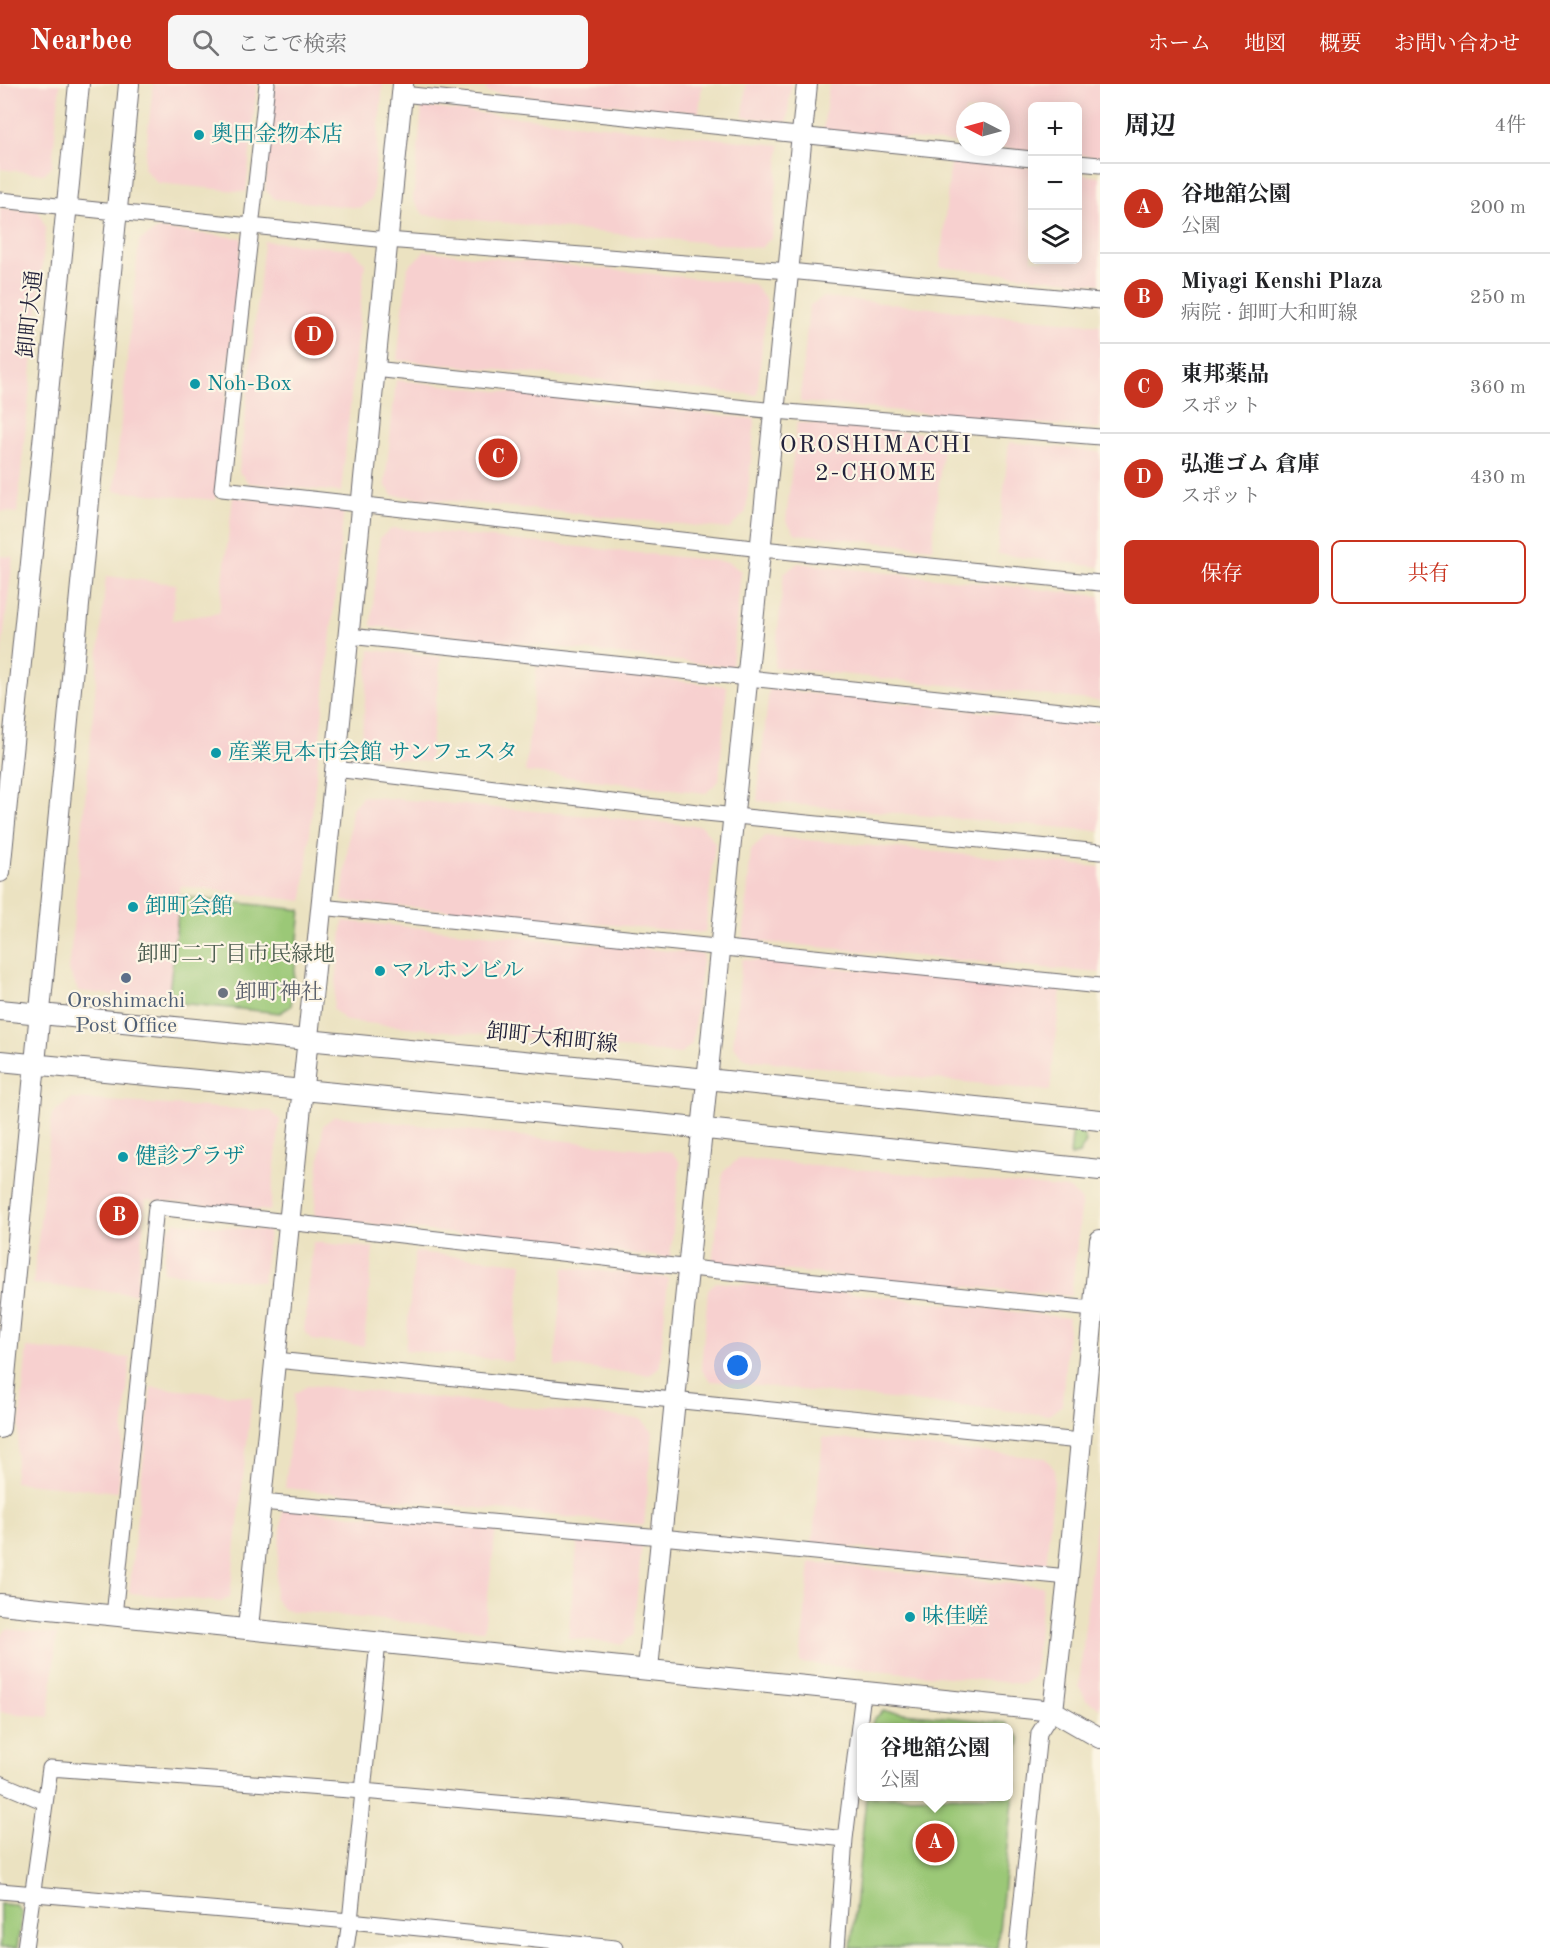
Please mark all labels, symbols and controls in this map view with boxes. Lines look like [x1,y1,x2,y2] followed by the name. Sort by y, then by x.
[168,15,588,69] search box
[189,26,222,59] icon: search
[30,28,132,56] text: Nearbee
[237,34,347,56] text: ここで検索
[1148,34,1211,55] text: ホーム
[1244,34,1286,55] text: 地図
[1319,34,1361,55] text: 概要
[1394,34,1520,55] text: お問い合わせ
[956,102,1010,156] north arrow
[1028,102,1082,264] map controls
[1028,102,1082,156] button: +
[1124,114,1176,140] text: 周辺
[1494,116,1526,136] text: 4件
[211,122,343,146] place label: 奥田金物本店
[192,128,206,142] marker: 奥田金物本店
[1028,156,1082,210] button: −
[1181,184,1291,206] text: 谷地舘公園
[1136,198,1151,218] text: A
[1470,198,1526,218] text: 200 m
[1028,210,1082,264] button: layers
[1181,217,1221,237] text: 公園
[13,269,47,359] street label: 卸町大通
[1181,271,1383,293] text: Miyagi Kenshi Plaza
[1136,288,1151,308] text: B
[1470,288,1526,308] text: 250 m
[1181,304,1358,324] text: 病院 · 卸町大和町線
[294,314,334,358] pin: D
[1181,364,1269,386] text: 東邦薬品
[207,373,292,395] place label: Noh-Box
[188,377,202,391] marker: Noh-Box
[1137,378,1150,398] text: C
[1470,378,1526,398] text: 360 m
[1181,397,1261,417] text: スポット
[780,434,972,486] district label: OROSHIMACHI 2-CHOME
[478,436,518,481] pin: C
[1181,454,1319,476] text: 弘進ゴム 倉庫
[1136,468,1151,488] text: D
[1470,468,1526,488] text: 430 m
[1181,487,1261,507] text: スポット
[1124,540,1319,604] button: 保存
[1331,540,1526,604] button: 共有
[228,740,518,764] place label: 産業見本市会館 サンフェスタ
[209,746,223,760] marker: 産業見本市会館 サンフェスタ
[145,894,233,918] place label: 卸町会館
[126,900,140,914] marker: 卸町会館
[137,942,335,966] park label: 卸町二丁目市民緑地
[392,959,524,982] place label: マルホンビル
[373,964,387,978] marker: マルホンビル
[119,971,133,985] marker: Oroshimachi Post Office
[235,980,323,1004] place label: 卸町神社
[216,986,230,1000] marker: 卸町神社
[67,990,185,1037] place label: Oroshimachi Post Office
[485,1019,619,1057] street label: 卸町大和町線
[135,1144,245,1168] place label: 健診プラザ
[116,1150,130,1164] marker: 健診プラザ
[100,1194,138,1238] pin: B
[723,1351,752,1380] your location
[922,1604,988,1628] place label: 味佳嵯
[903,1610,917,1624] marker: 味佳嵯
[857,1723,1013,1801] popup
[880,1738,990,1760] text: 谷地舘公園
[880,1771,920,1791] text: 公園
[916,1820,954,1866] pin: A

